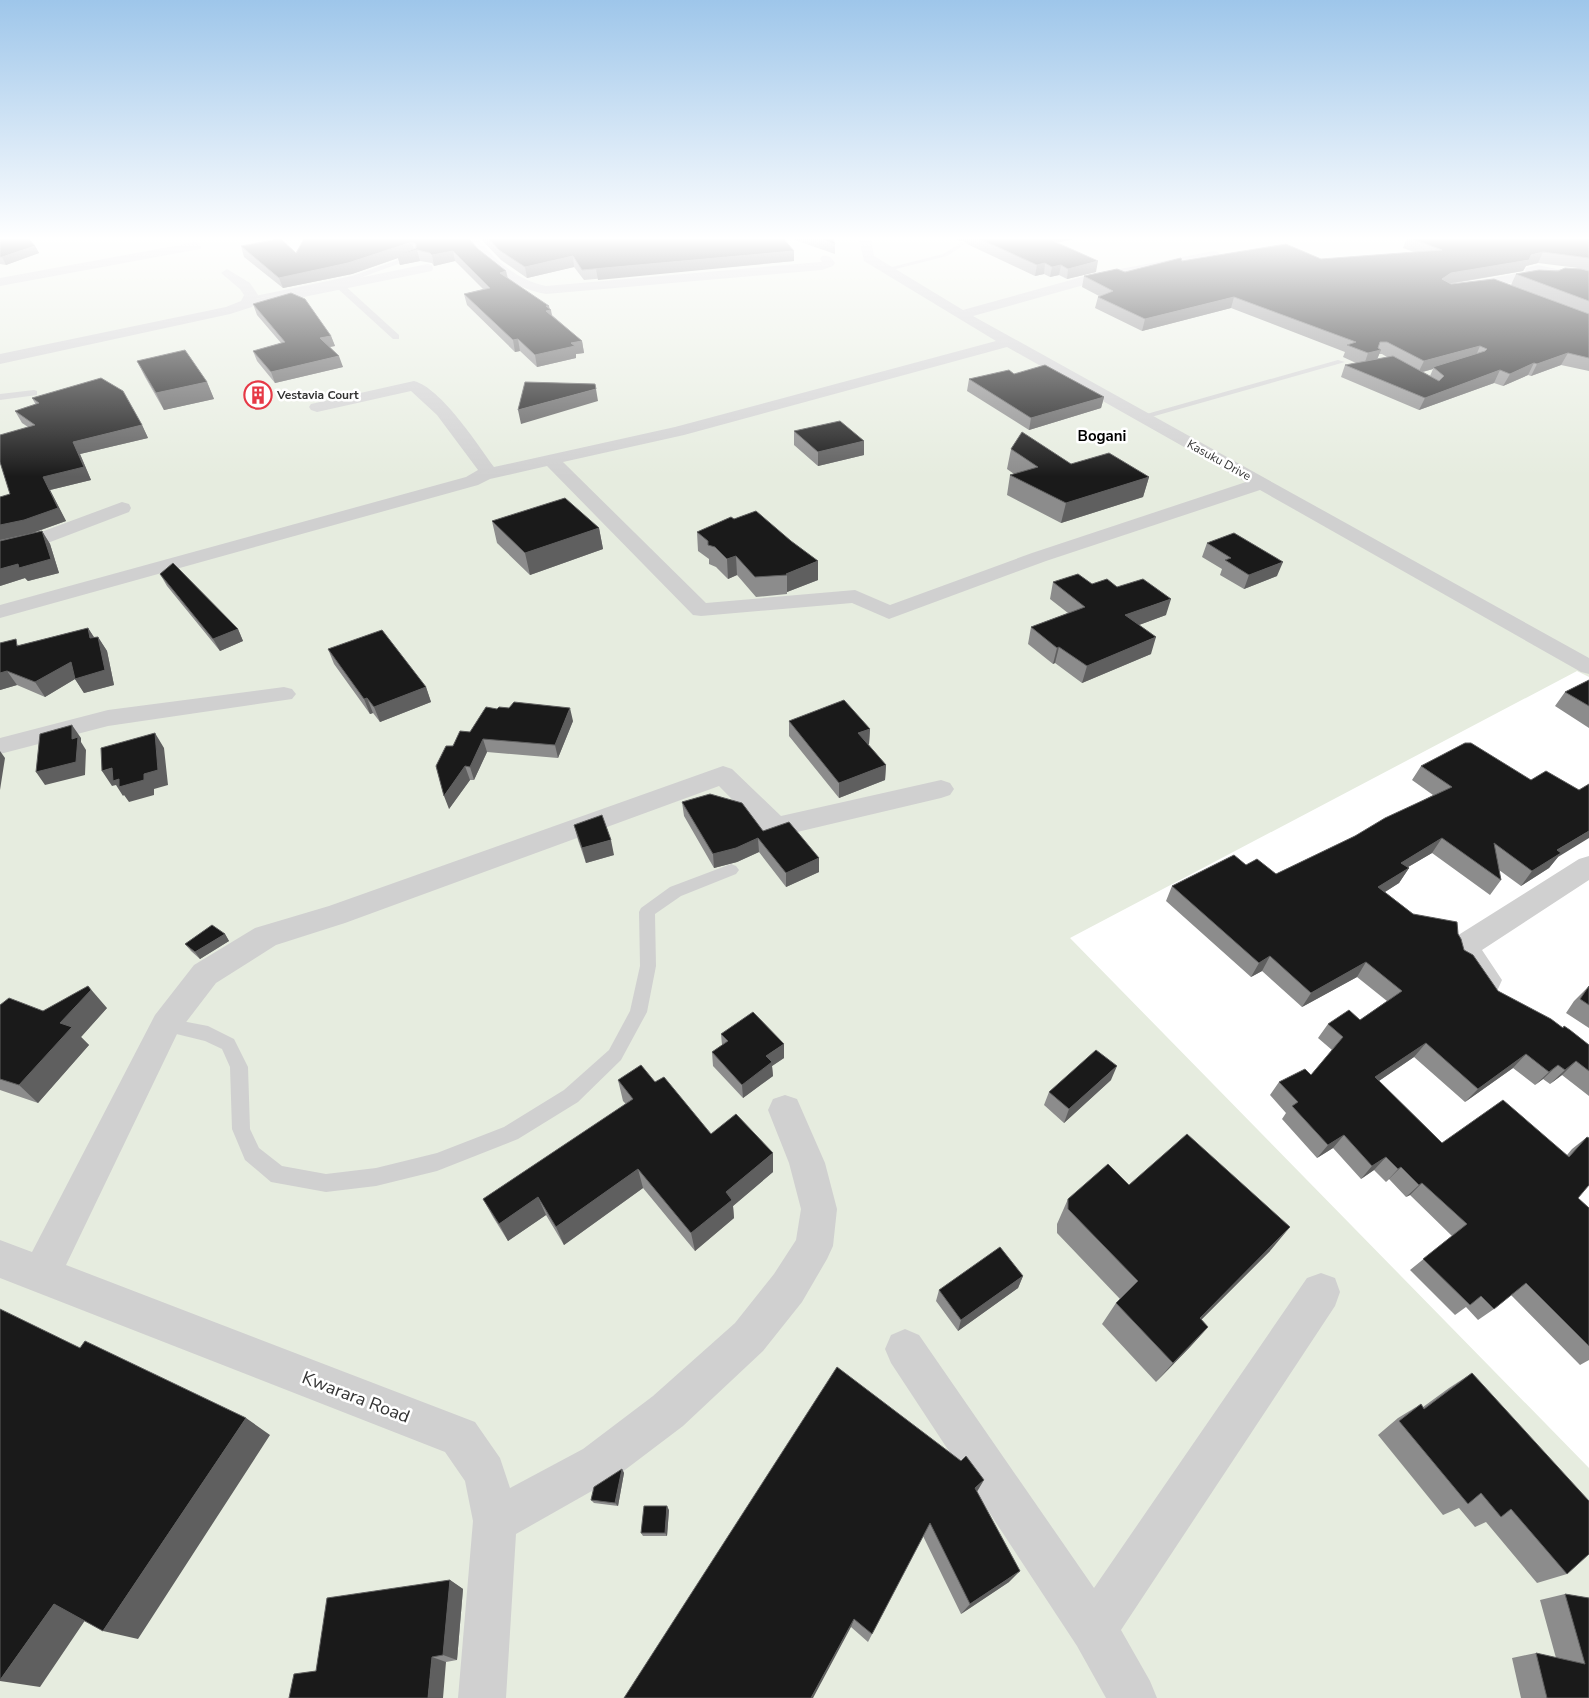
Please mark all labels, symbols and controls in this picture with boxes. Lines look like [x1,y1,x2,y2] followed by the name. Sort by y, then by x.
[243,380,273,410] building icon: Vestavia Court
[276,387,359,403] place label: Vestavia Court
[1078,426,1126,446] district label: Bogani
[1184,436,1254,484] street label: Kasuku Drive
[299,1365,413,1429] street label: Kwarara Road

